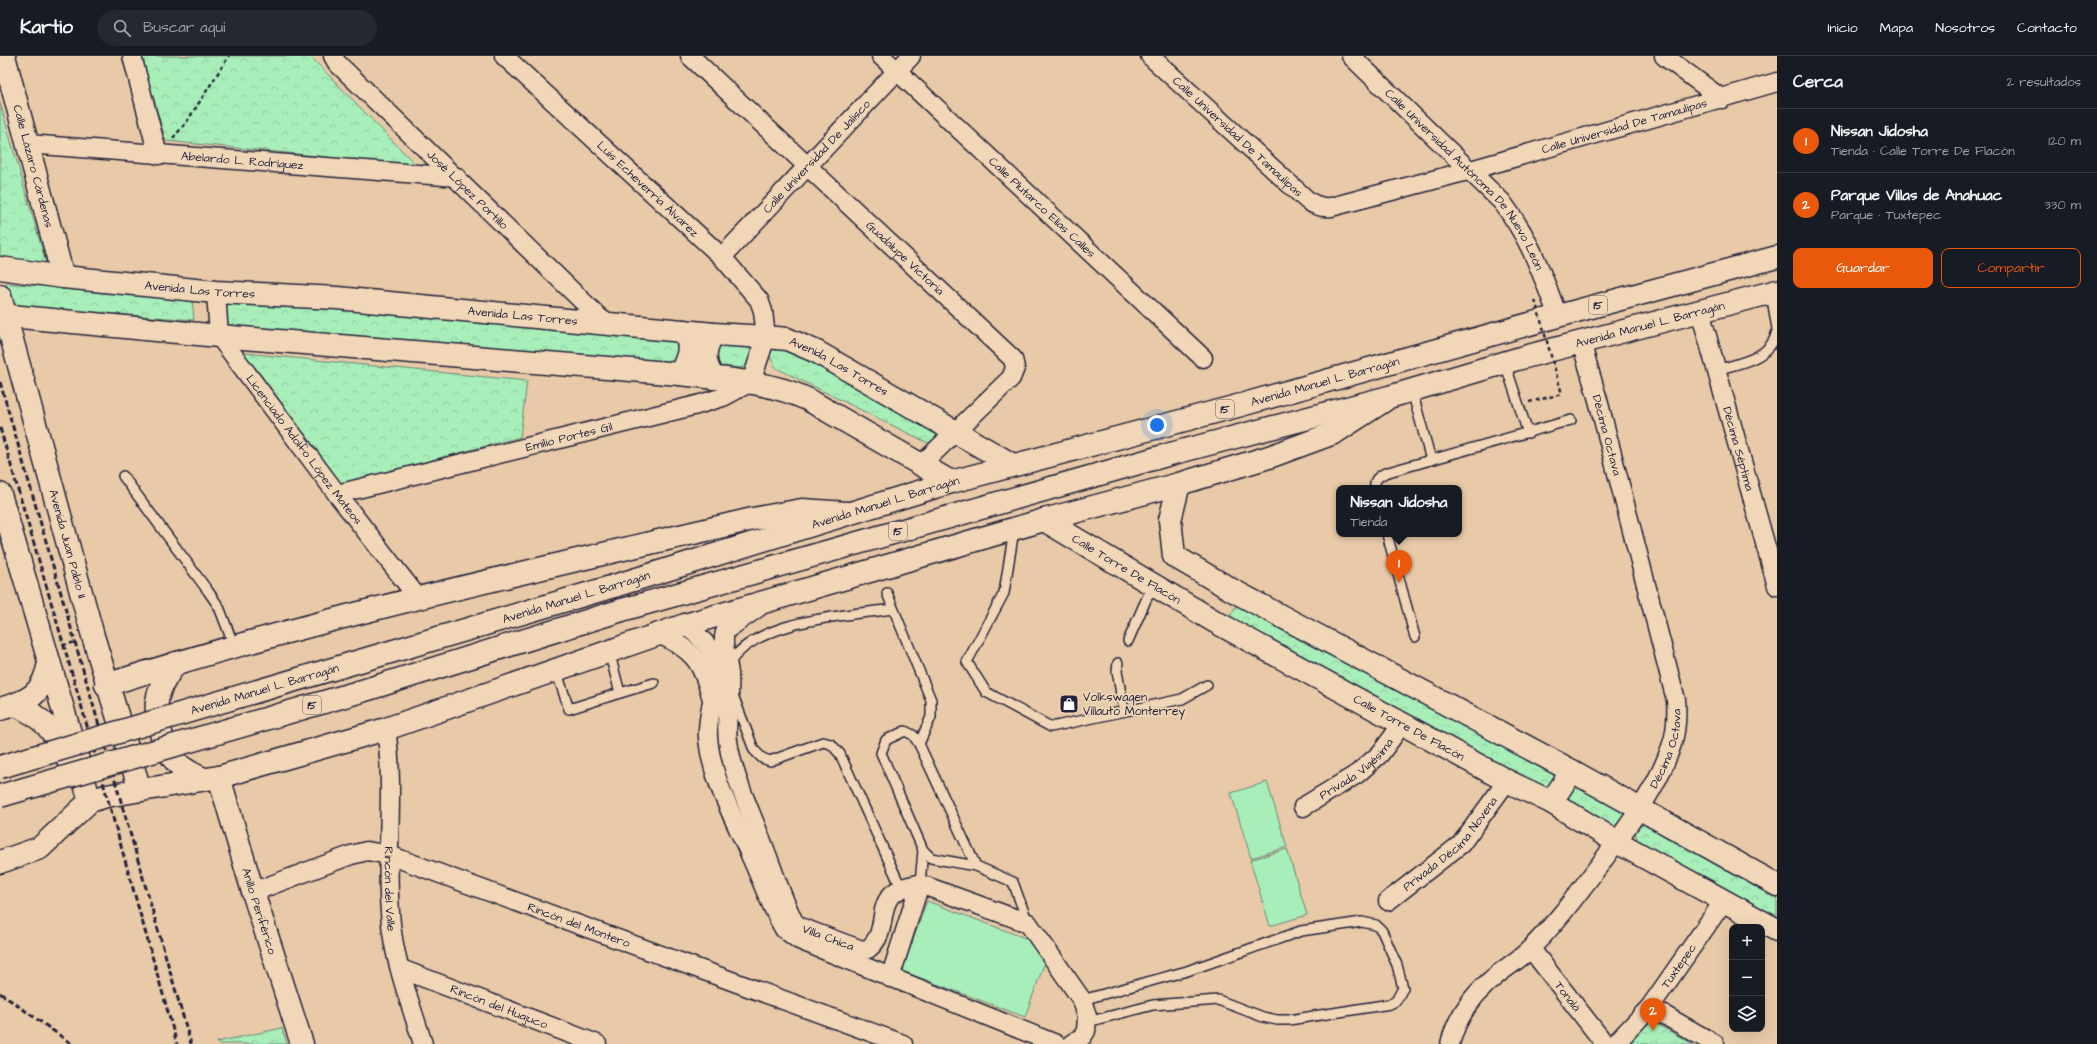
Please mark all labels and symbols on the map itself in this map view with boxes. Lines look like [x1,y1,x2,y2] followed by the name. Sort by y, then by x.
[1168,73,1306,201] street label: Calle Universidad De Tamaulipas
[1381,85,1547,273] street label: Calle Universidad Autónoma De Nuevo León
[1540,95,1709,158] street label: Calle Universidad De Tamaulipas
[759,96,875,217] street label: Calle Universidad De Jalisco
[8,103,57,230] street label: Calle Lázaro Cárdenas
[593,138,702,241] street label: Luis Echeverría Álvarez
[423,146,512,234] street label: José López Portillo
[180,148,304,174] street label: Abelardo L. Rodríguez
[985,153,1099,262] street label: Calle Plutarco Elías Calles
[862,217,948,299] street label: Guadalupe Victoria
[144,277,255,303] street label: Avenida Las Torres
[1589,296,1607,314] road number: 15
[1574,297,1727,352] street label: Avenida Manuel L. Barragán
[467,303,578,330] street label: Avenida Las Torres
[786,333,891,400] street label: Avenida Las Torres
[1249,353,1401,411] street label: Avenida Manuel L. Barragán
[242,371,366,528] street label: Licenciado Adolfo López Mateos
[1588,393,1625,477] street label: Décima Octava
[1216,400,1234,418] road number: 15
[1718,405,1758,493] street label: Décima Séptima
[1147,415,1167,435] your location
[524,418,614,456] street label: Emilio Portes Gil
[810,472,961,534] street label: Avenida Manuel L. Barragán
[44,488,90,601] street label: Avenida Juan Pablo II
[889,522,907,540] road number: 15
[1069,530,1184,609] street label: Calle Torre De Flacón
[1386,550,1412,583] pin: 1
[500,567,652,629] street label: Avenida Manuel L. Barragán
[189,660,341,719] street label: Avenida Manuel L. Barragán
[1083,689,1185,721] place label: Volkswagen Villauto Monterrey
[1350,691,1467,765] street label: Calle Torre De Flacón
[1058,693,1080,715] shop icon: Volkswagen Villauto Monterrey
[303,696,321,714] road number: 15
[1646,709,1686,792] street label: Décima Octava
[1316,735,1398,804] street label: Privada Vigésima
[1399,793,1502,895] street label: Privada Décima Novena
[380,846,400,933] street label: Rincón del Valle
[237,866,281,957] street label: Anillo Periférico
[525,899,633,952] street label: Rincón del Montero
[800,921,856,955] street label: Villa Chica
[1657,940,1701,992] street label: Tuxtepec
[1550,978,1585,1015] street label: Tonalá
[448,981,550,1033] street label: Rincón del Huajuco
[1640,998,1666,1031] pin: 2

